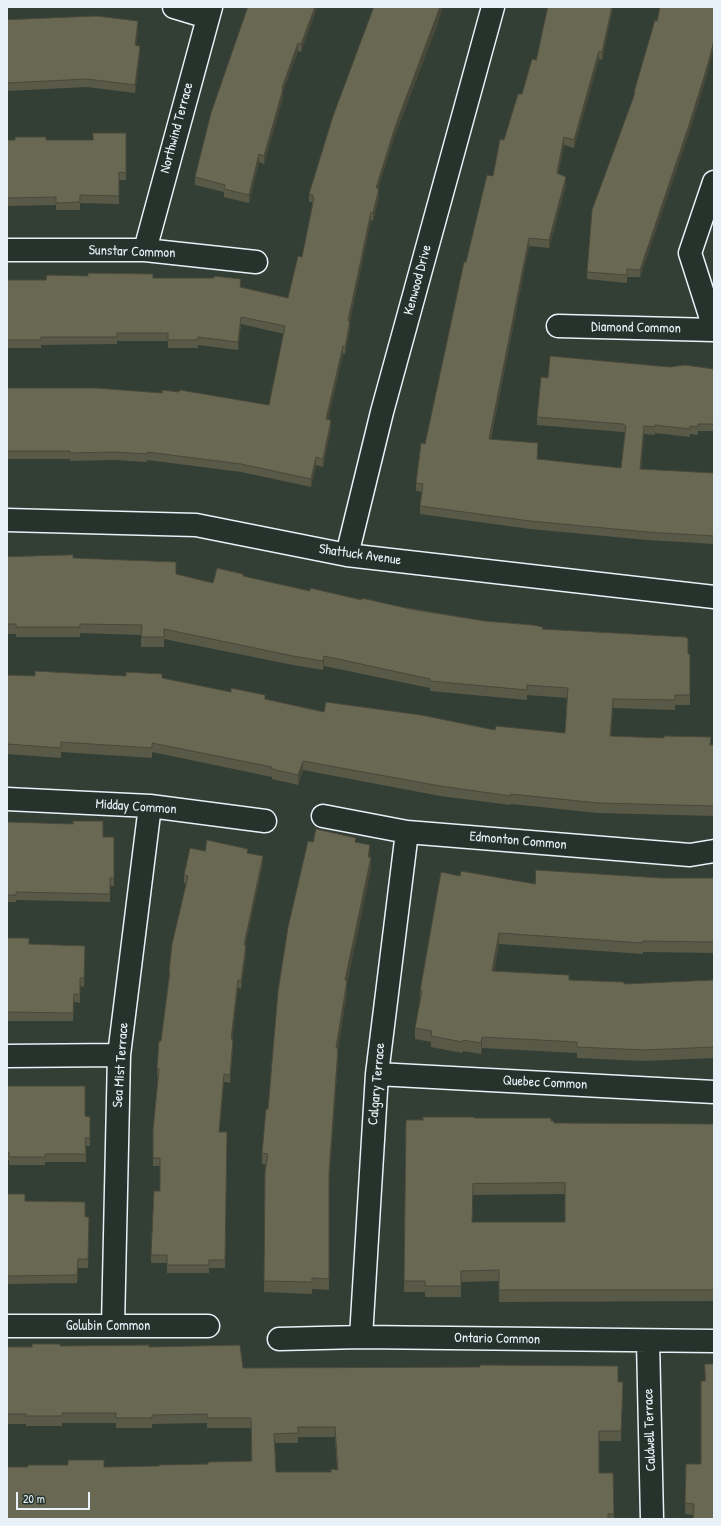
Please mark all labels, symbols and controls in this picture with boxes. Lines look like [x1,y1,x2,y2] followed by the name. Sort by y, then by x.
[157,81,197,175] street label: Northwind Terrace
[88,242,176,262] street label: Sunstar Common
[401,243,435,317] street label: Kenwood Drive
[591,319,681,337] street label: Diamond Common
[318,541,402,569] street label: Shattuck Avenue
[95,796,177,818] street label: Midday Common
[469,828,567,854] street label: Edmonton Common
[110,1022,132,1108] street label: Sea Mist Terrace
[365,1042,389,1126] street label: Calgary Terrace
[502,1072,588,1094] street label: Quebec Common
[66,1318,150,1334] street label: Golubin Common
[454,1330,540,1348] street label: Ontario Common
[640,1388,660,1472] street label: Caldwell Terrace
[18,1484,92,1510] scale bar
[23,1490,45,1507] text: 20 m

